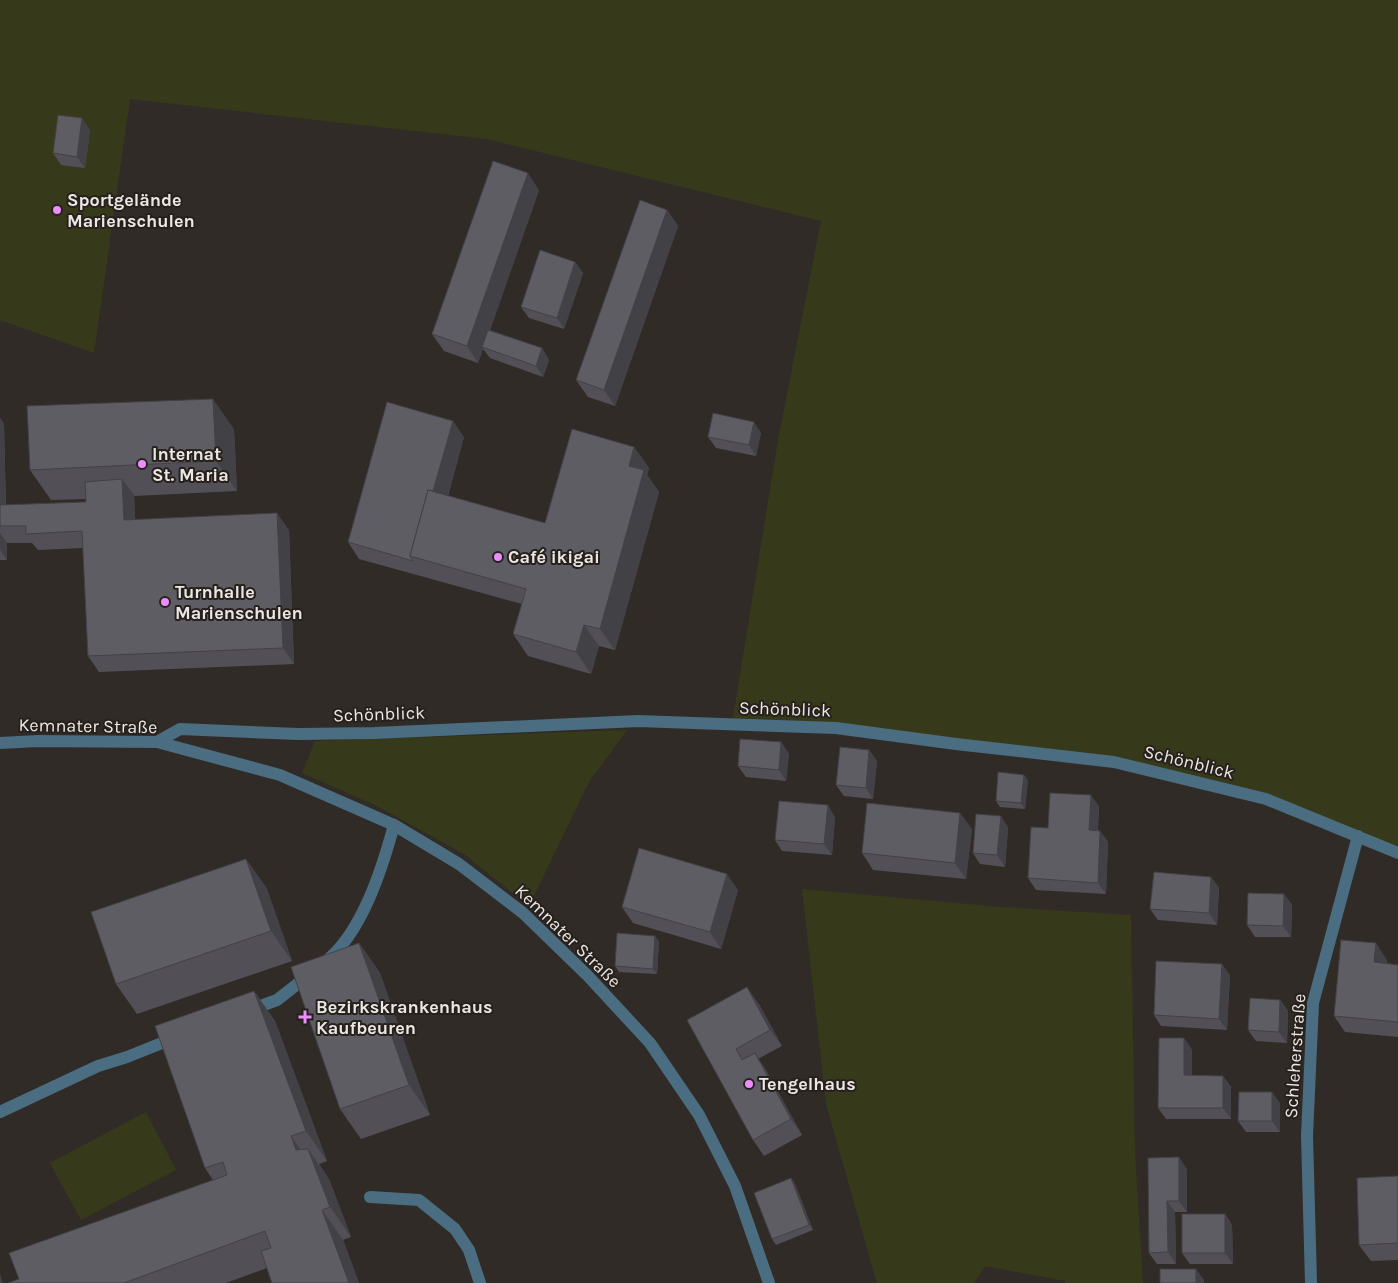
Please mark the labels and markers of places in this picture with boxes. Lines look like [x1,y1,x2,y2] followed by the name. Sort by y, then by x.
[67,189,195,232] place label: Sportgelände Marienschulen
[51,204,63,216] marker: Sportgelände Marienschulen
[152,443,229,486] place label: Internat St. Maria
[136,458,148,470] marker: Internat St. Maria
[508,546,600,568] place label: Café ikigai
[492,551,504,563] marker: Café ikigai
[175,581,303,624] place label: Turnhalle Marienschulen
[159,596,171,608] marker: Turnhalle Marienschulen
[316,996,493,1039] place label: Bezirkskrankenhaus Kaufbeuren
[298,1010,312,1024] marker: Bezirkskrankenhaus Kaufbeuren
[759,1073,856,1095] place label: Tengelhaus
[743,1078,755,1090] marker: Tengelhaus

